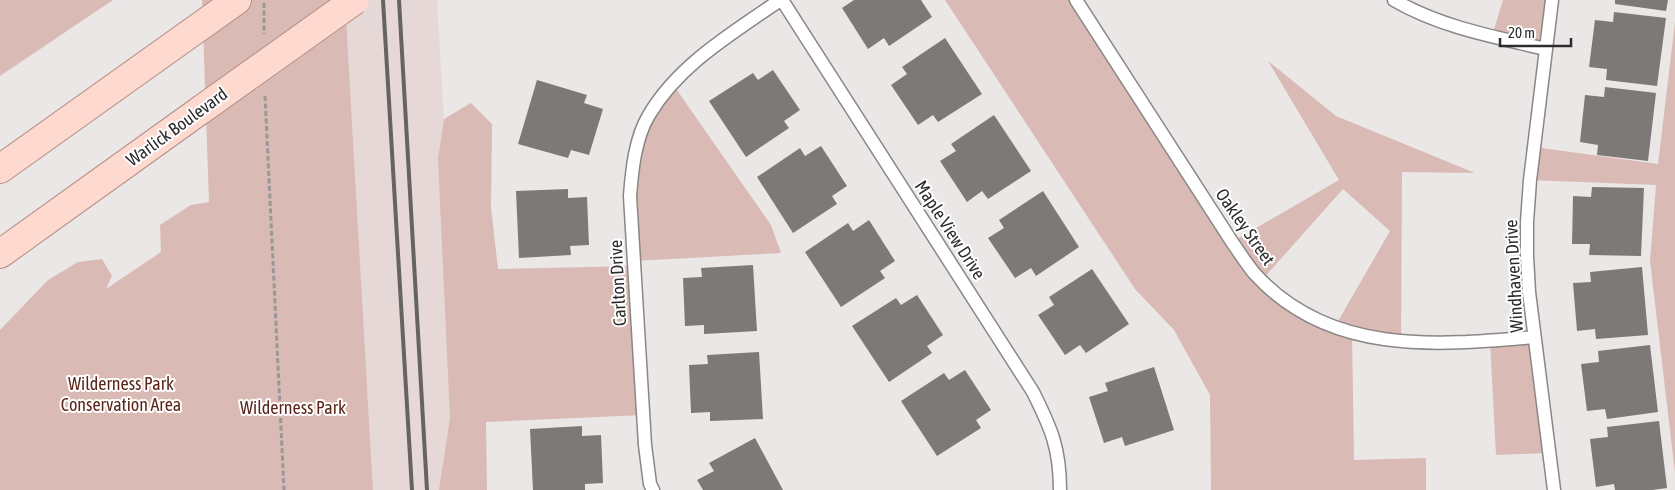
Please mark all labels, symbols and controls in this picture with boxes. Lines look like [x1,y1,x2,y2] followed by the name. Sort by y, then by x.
[1500,15,1571,47] scale bar
[1508,24,1535,41] text: 20 m
[122,83,231,170] street label: Warlick Boulevard
[911,176,990,283] street label: Maple View Drive
[1211,184,1279,269] street label: Oakley Street
[1500,219,1527,333] street label: Windhaven Drive
[605,239,630,327] street label: Carlton Drive
[61,373,181,415] park label: Wilderness Park Conservation Area
[240,397,346,418] park label: Wilderness Park

